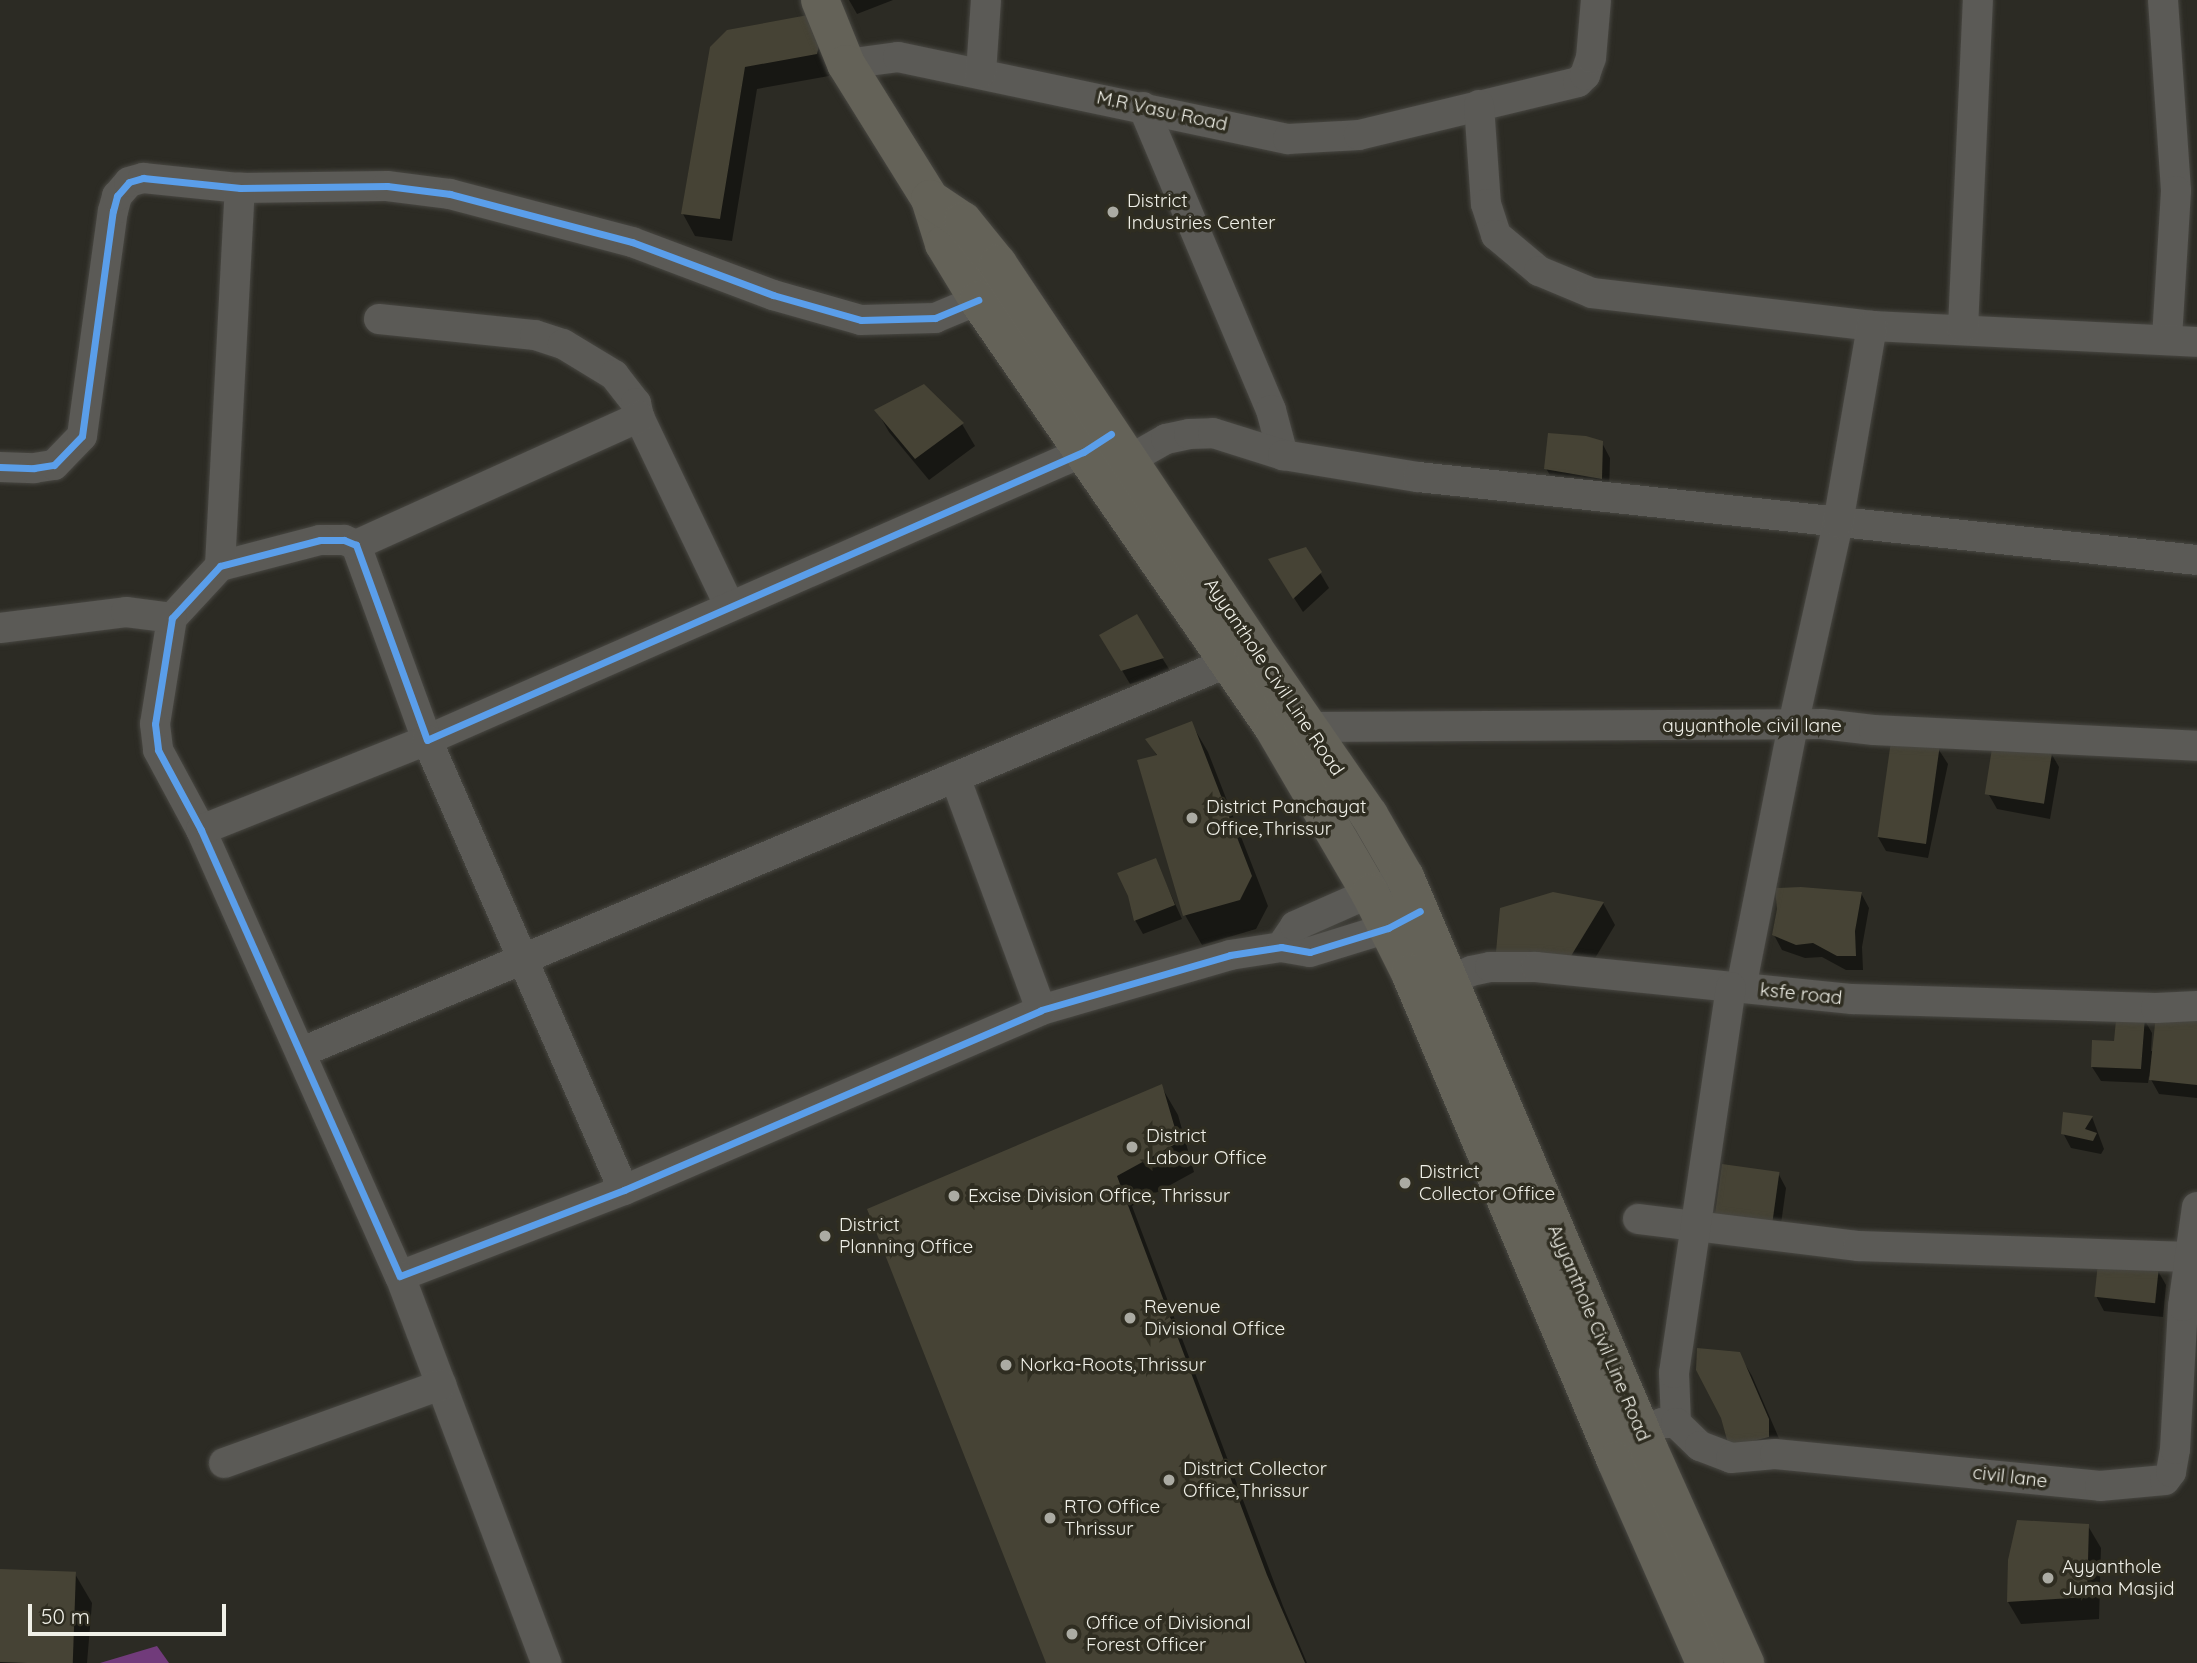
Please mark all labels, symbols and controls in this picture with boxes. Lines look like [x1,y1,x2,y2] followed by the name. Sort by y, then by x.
[1095,86,1229,136] street label: M.R Vasu Road
[1127,190,1275,234] place label: District Industries Center
[1105,204,1121,220] marker: District Industries Center
[1199,574,1349,780] street label: Ayyanthole Civil Line Road
[1662,715,1842,737] street label: ayyanthole civil lane
[1206,796,1367,840] place label: District Panchayat Office,Thrissur
[1184,810,1200,826] marker: District Panchayat Office,Thrissur
[1759,978,1843,1010] street label: ksfe road
[1146,1125,1267,1169] place label: District Labour Office
[1124,1139,1140,1155] marker: District Labour Office
[1419,1161,1555,1205] place label: District Collector Office
[1397,1175,1413,1191] marker: District Collector Office
[968,1185,1230,1207] place label: Excise Division Office, Thrissur
[946,1188,962,1204] marker: Excise Division Office, Thrissur
[839,1214,973,1258] place label: District Planning Office
[1543,1221,1655,1445] street label: Ayyanthole Civil Line Road
[817,1228,833,1244] marker: District Planning Office
[1144,1296,1285,1340] place label: Revenue Divisional Office
[1122,1310,1138,1326] marker: Revenue Divisional Office
[1020,1354,1206,1376] place label: Norka-Roots,Thrissur
[998,1357,1014,1373] marker: Norka-Roots,Thrissur
[1183,1458,1327,1502] place label: District Collector Office,Thrissur
[1971,1461,2049,1493] street label: civil lane
[1161,1472,1177,1488] marker: District Collector Office,Thrissur
[1064,1496,1160,1540] place label: RTO Office Thrissur
[1042,1510,1058,1526] marker: RTO Office Thrissur
[2062,1556,2175,1600] place label: Ayyanthole Juma Masjid
[2040,1570,2056,1586] marker: Ayyanthole Juma Masjid
[32,1590,229,1634] scale bar
[41,1603,90,1629] text: 50 m
[1086,1612,1251,1656] place label: Office of Divisional Forest Officer
[1064,1626,1080,1642] marker: Office of Divisional Forest Officer

